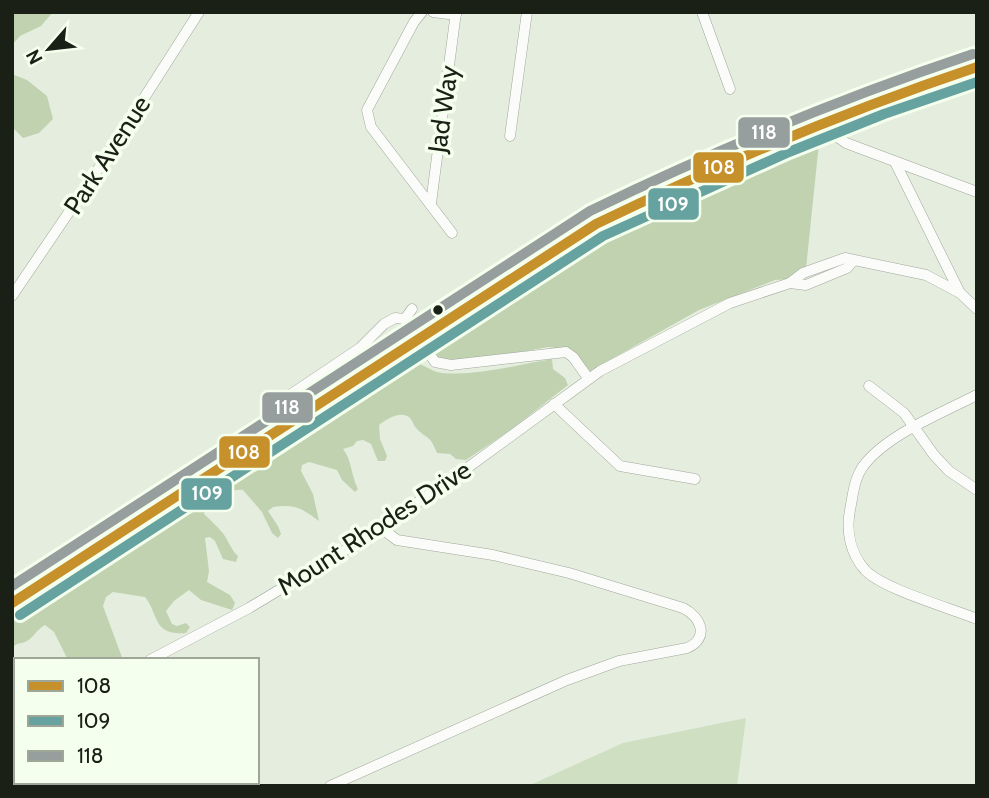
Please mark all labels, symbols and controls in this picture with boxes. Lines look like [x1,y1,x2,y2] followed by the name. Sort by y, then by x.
[14,14,84,84] north arrow
[21,45,48,68] text: N
[421,63,465,156] street label: Jad Way
[57,90,157,220] street label: Park Avenue
[737,116,791,149] line badge: 118
[751,121,777,144] text: 118
[692,151,745,184] line badge: 108
[703,156,735,179] text: 108
[647,187,700,221] line badge: 109
[657,193,689,216] text: 109
[431,303,445,317] unlabelled marker
[261,391,314,424] line badge: 118
[274,396,300,419] text: 118
[218,435,271,469] line badge: 108
[228,441,260,464] text: 108
[271,454,477,602] street label: Mount Rhodes Drive
[180,477,233,511] line badge: 109
[191,482,223,505] text: 109
[14,658,259,784] legend
[77,673,111,698] text: 108
[77,708,110,733] text: 109
[77,743,103,768] text: 118

